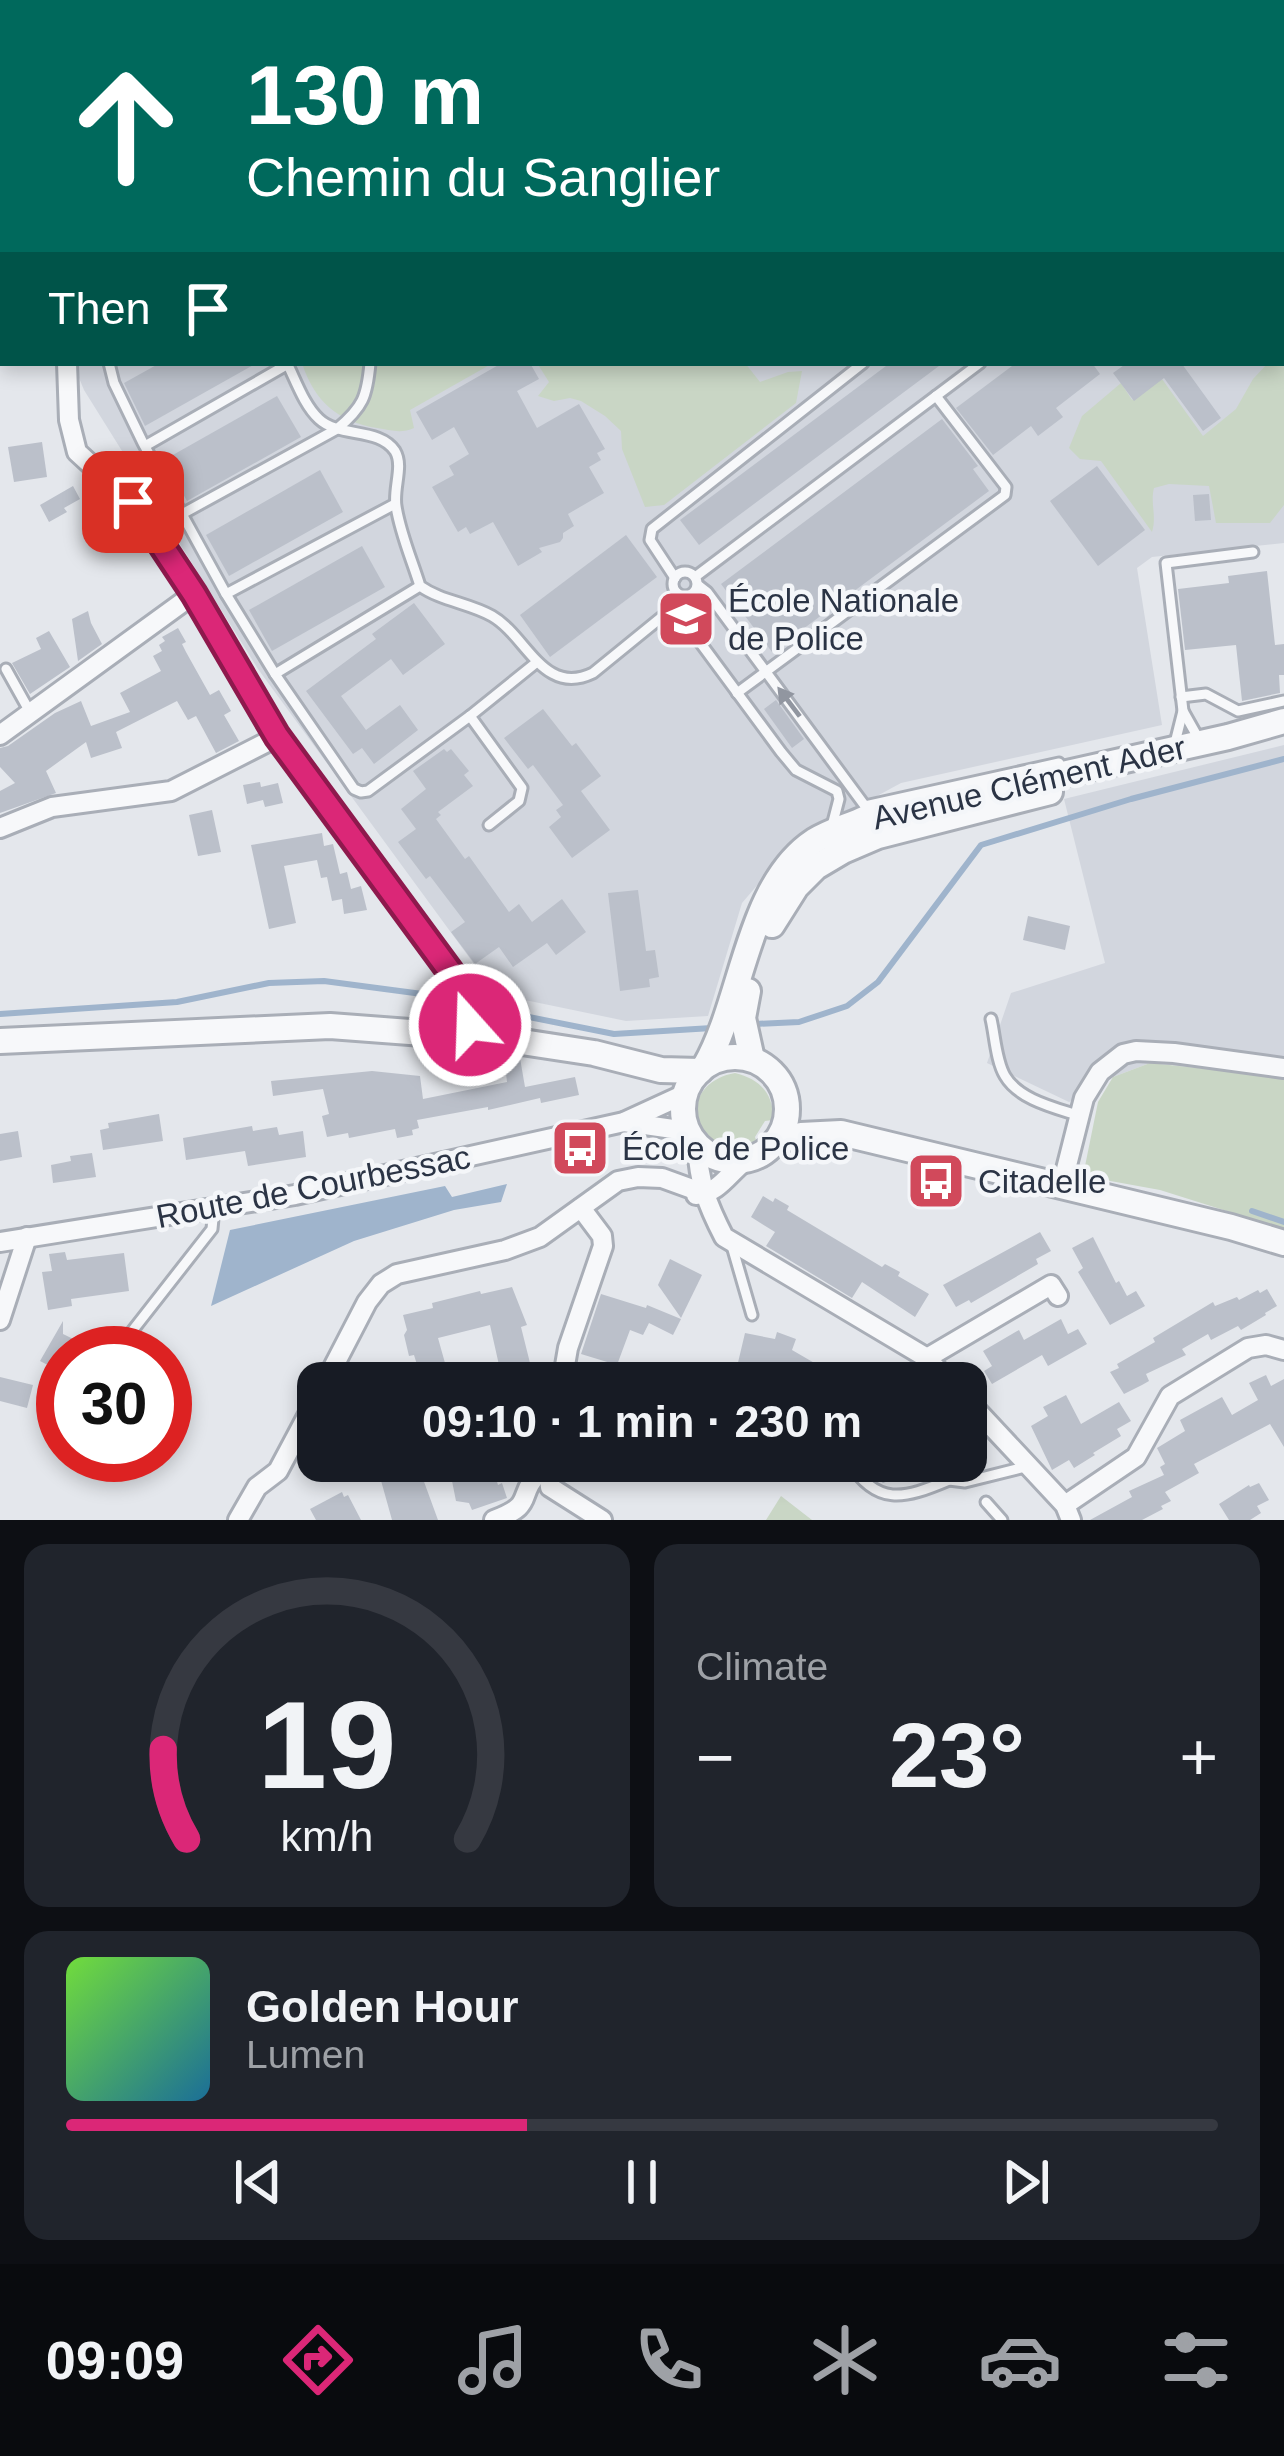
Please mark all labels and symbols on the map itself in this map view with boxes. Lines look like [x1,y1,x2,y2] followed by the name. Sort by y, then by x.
[82,451,184,553] pin
[728,582,959,657] place label: École Nationale de Police
[655,588,717,650] school or university icon: École Nationale de Police
[777,686,801,717] one-way arrow
[869,728,1189,837] street label: Avenue Clément Ader
[407,962,533,1088] position arrow
[549,1117,611,1179] bus stop icon: École de Police
[622,1130,849,1167] place label: École de Police
[153,1138,473,1235] street label: Route de Courbessac
[905,1150,967,1212] bus stop icon: Citadelle
[978,1163,1106,1200] place label: Citadelle
[36,1326,192,1482] speed limit sign: 30

